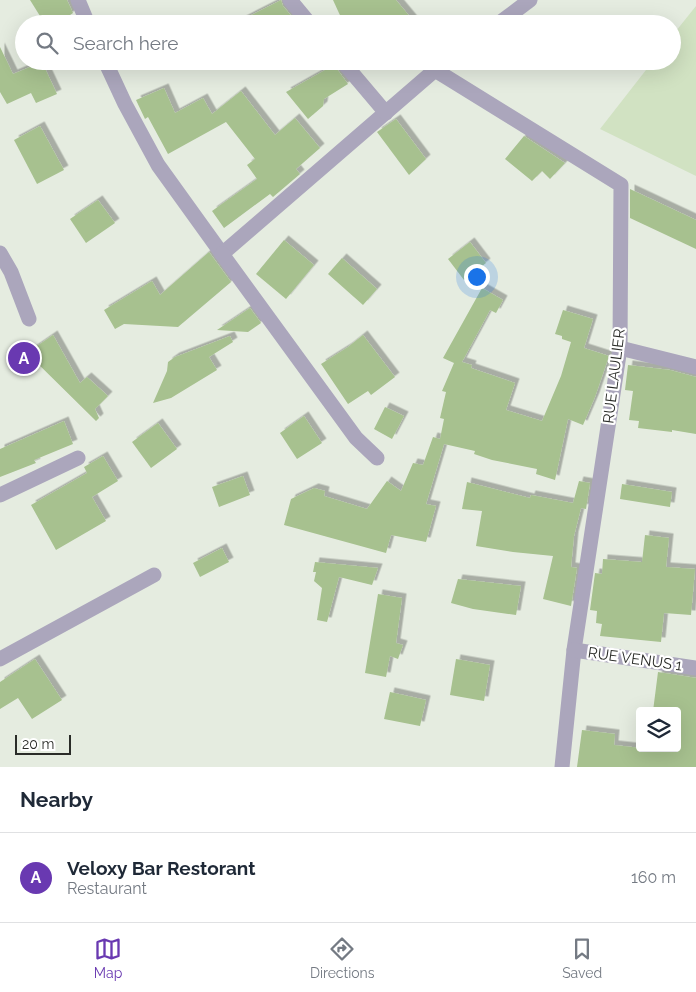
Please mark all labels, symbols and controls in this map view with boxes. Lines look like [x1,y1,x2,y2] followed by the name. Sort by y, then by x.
[15,15,681,70] search box
[33,29,61,57] icon: search
[73,32,179,54] text: Search here
[464,264,490,290] your location
[599,327,629,424] street label: RUE LAULIER
[8,339,40,377] pin: A
[587,643,684,675] street label: RUE VENUS 1
[636,707,681,752] map controls
[636,707,681,752] button: layers
[15,732,71,755] scale bar
[22,736,54,752] text: 20 m
[20,787,93,812] text: Nearby
[67,857,256,879] text: Veloxy Bar Restorant
[31,868,41,887] text: A
[631,868,676,887] text: 160 m
[67,879,147,898] text: Restaurant
[94,935,122,981] tab: Map
[310,935,375,981] tab: Directions
[562,935,602,981] tab: Saved

